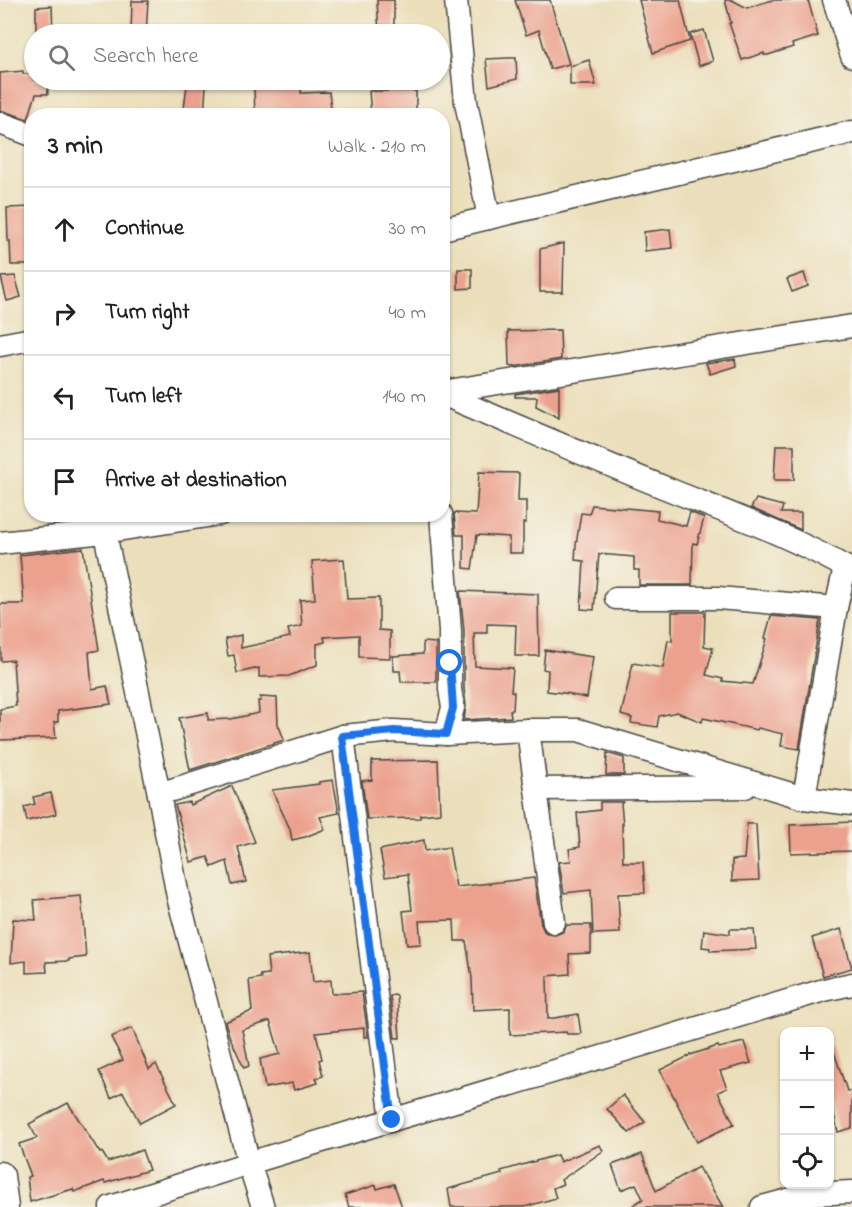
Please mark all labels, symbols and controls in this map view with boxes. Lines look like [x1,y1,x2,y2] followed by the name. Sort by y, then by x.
[24,24,450,90] search box
[45,41,78,74] icon: search
[93,41,198,73] text: Search here
[48,128,103,166] text: 3 min
[328,133,426,162] text: Walk · 210 m
[48,213,81,246] icon: ahead
[105,213,184,245] text: Continue
[389,215,426,244] text: 30 m
[48,297,81,330] icon: right
[105,297,190,329] text: Turn right
[389,299,426,328] text: 40 m
[48,381,81,414] icon: left
[105,381,182,413] text: Turn left
[382,383,426,412] text: 140 m
[48,465,81,498] icon: arrive
[105,465,287,497] text: Arrive at destination
[436,649,462,675] route start
[780,1027,834,1189] map controls
[780,1027,834,1081] button: +
[780,1081,834,1135] button: −
[378,1106,404,1132] route end
[780,1135,834,1189] button: locate

